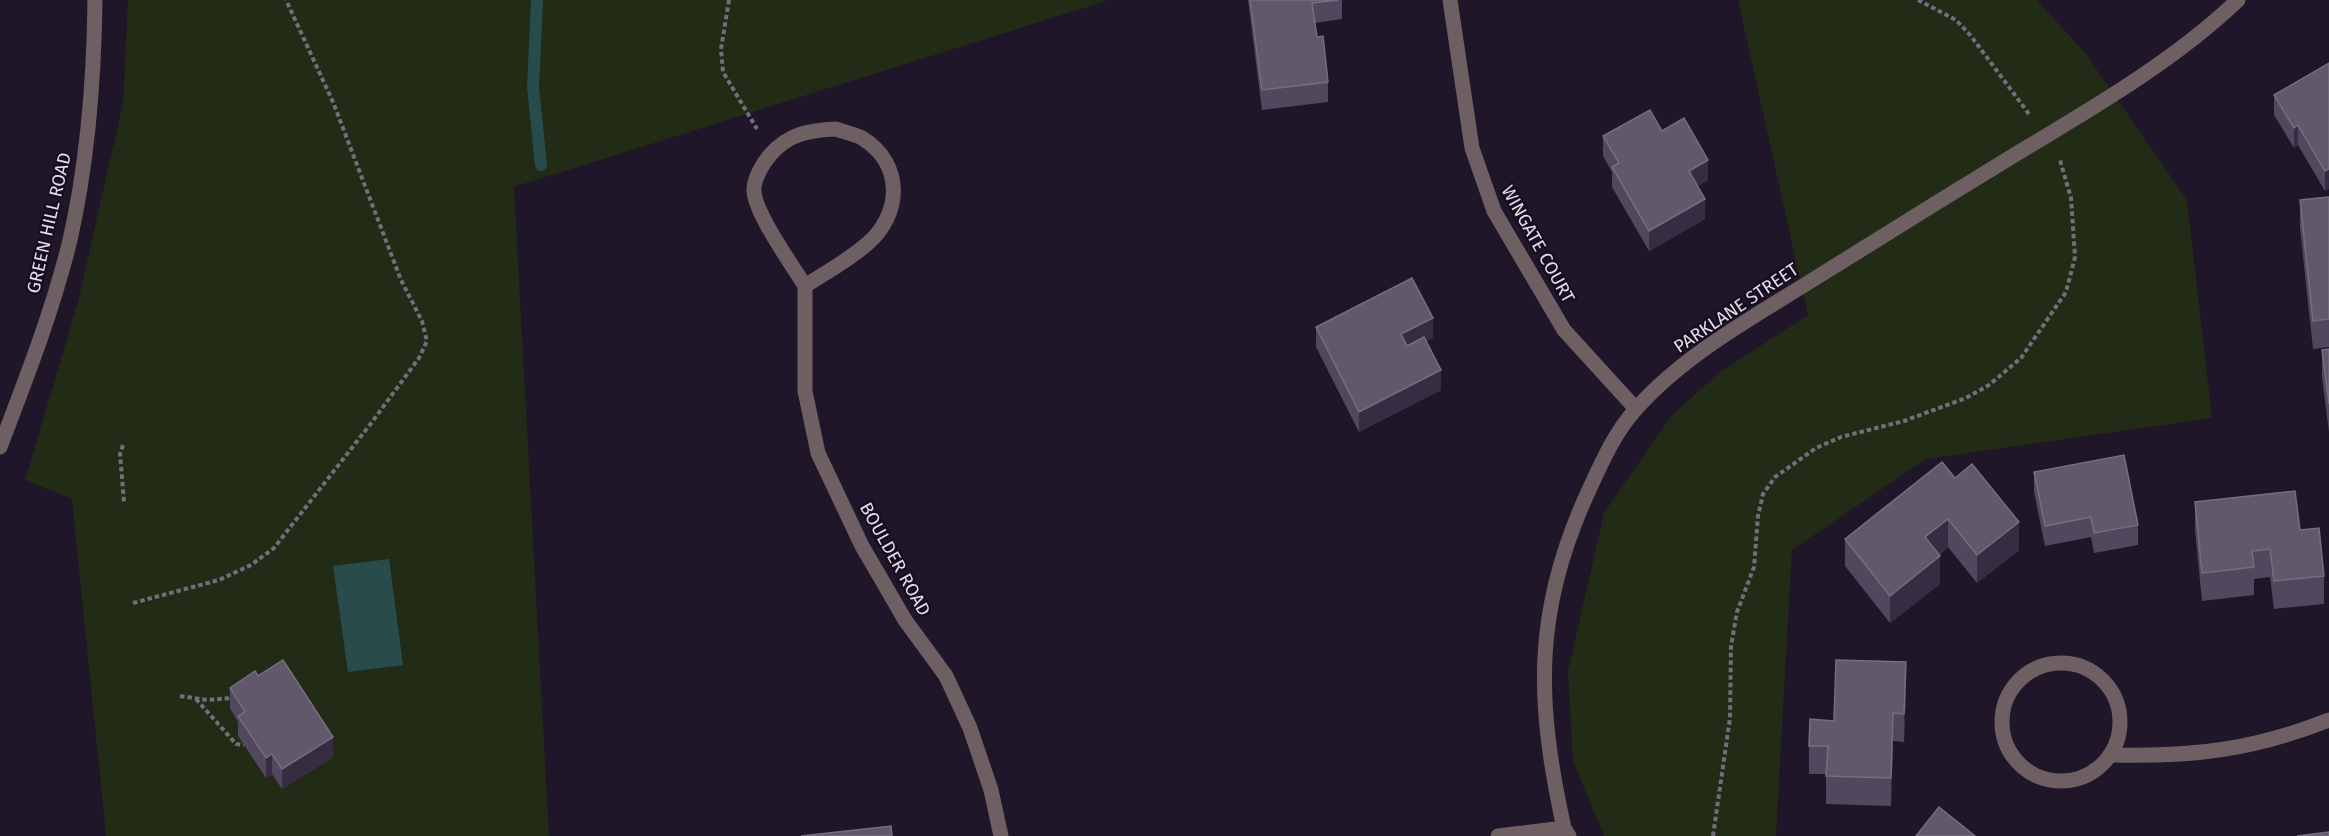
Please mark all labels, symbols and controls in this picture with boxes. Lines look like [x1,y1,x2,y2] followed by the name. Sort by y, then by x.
[22,151,76,295] street label: GREEN HILL ROAD
[1497,181,1580,307] street label: WINGATE COURT
[1670,258,1803,358] street label: PARKLANE STREET
[855,499,935,619] street label: BOULDER ROAD

